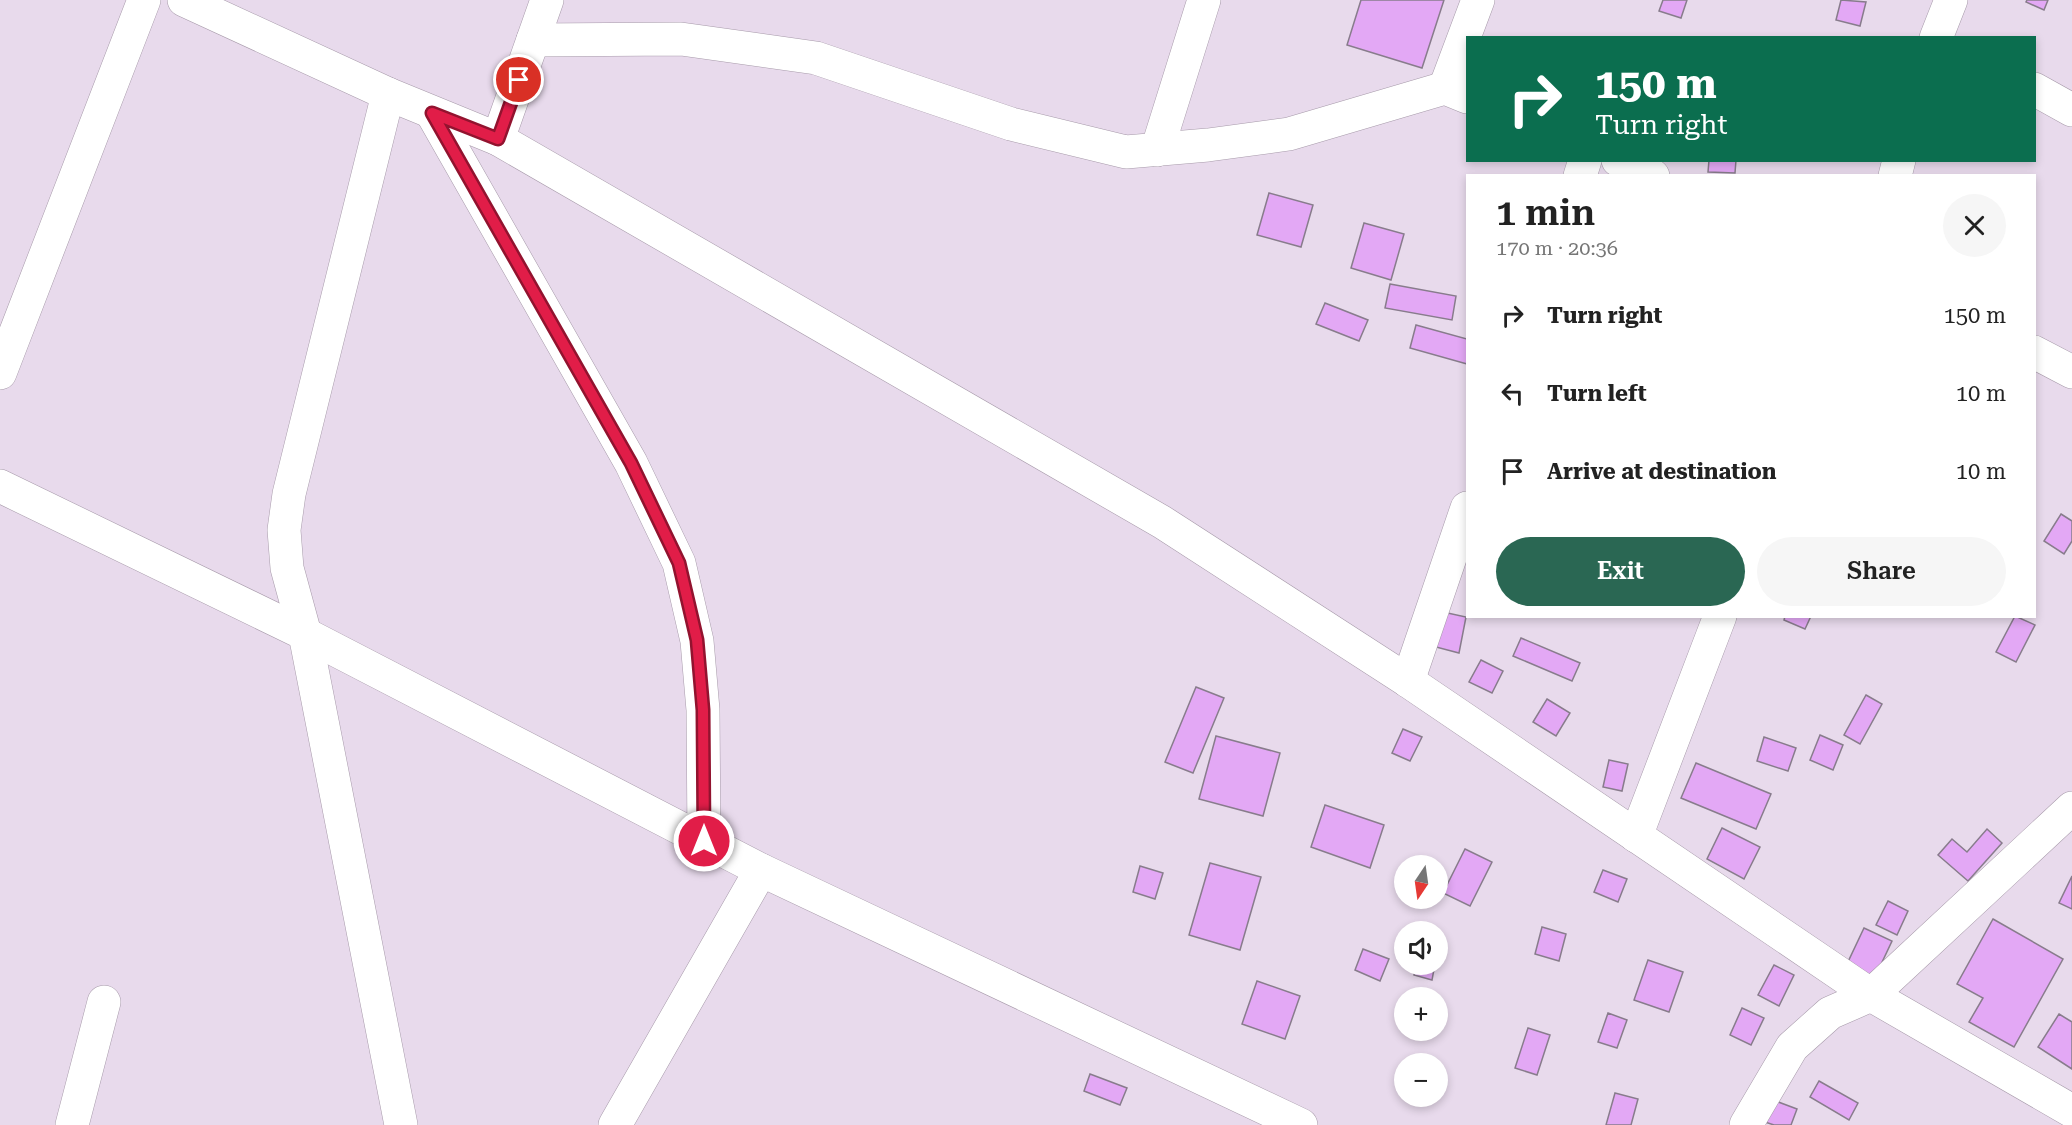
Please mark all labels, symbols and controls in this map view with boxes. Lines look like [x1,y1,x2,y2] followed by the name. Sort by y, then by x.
[493,54,544,105] pin
[1595,59,1717,108] text: 150 m
[1496,60,1574,138] icon: right
[502,63,535,96] icon: arrive
[1595,109,1728,141] text: Turn right
[1496,192,1595,234] text: 1 min
[1943,194,2006,257] button: close
[1496,236,1618,260] text: 170 m · 20:36
[1496,299,1529,332] icon: right
[1547,303,1662,328] text: Turn right
[1943,303,2006,328] text: 150 m
[1496,377,1529,410] icon: left
[1547,381,1647,406] text: Turn left
[1956,381,2006,406] text: 10 m
[1496,455,1529,488] icon: arrive
[1547,459,1776,484] text: Arrive at destination
[1956,459,2006,484] text: 10 m
[1496,537,1745,606] button: Exit
[1757,537,2006,606] button: Share
[672,809,736,873] position arrow
[1394,855,1448,909] north arrow
[1394,855,1448,1107] map controls
[1394,921,1448,975] button: sound
[1394,987,1448,1041] button: +
[1394,1053,1448,1107] button: −

